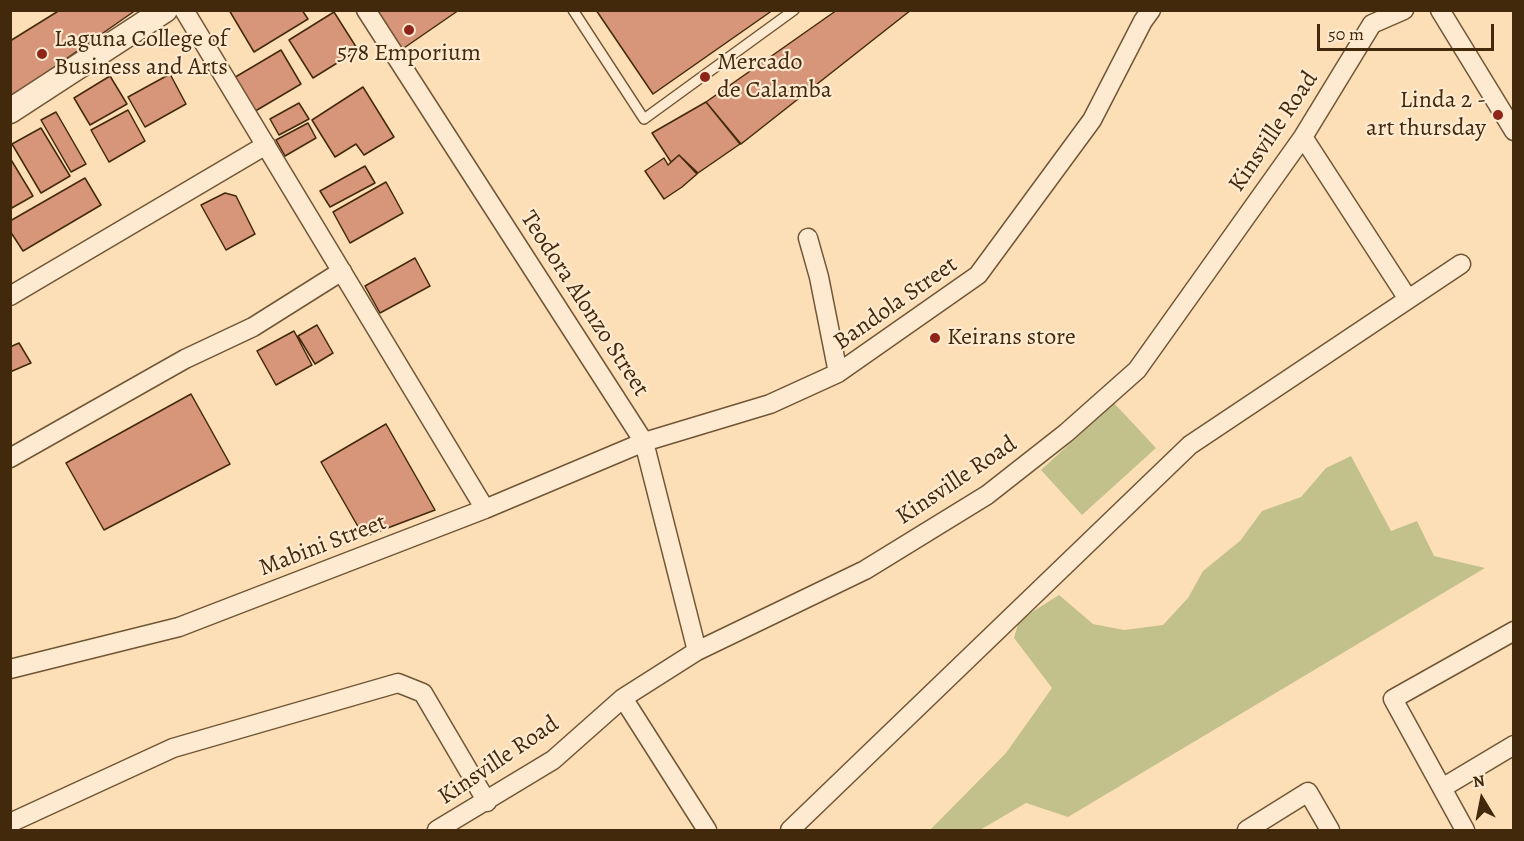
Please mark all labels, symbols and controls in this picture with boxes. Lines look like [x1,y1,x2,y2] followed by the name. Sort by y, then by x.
[1320,12,1497,50] scale bar
[1328,22,1364,46] text: 50 m
[402,23,416,37] marker: 578 Emporium
[54,26,228,82] place label: Laguna College of Business and Arts
[337,40,481,68] place label: 578 Emporium
[35,47,49,61] marker: Laguna College of Business and Arts
[717,49,832,105] place label: Mercado de Calamba
[1223,66,1325,198] street label: Kinsville Road
[698,70,712,84] marker: Mercado de Calamba
[1366,87,1486,143] place label: Linda 2 - art thursday
[1491,108,1505,122] marker: Linda 2 - art thursday
[513,206,655,402] street label: Teodora Alonzo Street
[829,251,963,357] street label: Bandola Street
[947,324,1076,352] place label: Keirans store
[928,331,942,345] marker: Keirans store
[891,430,1023,532] street label: Kinsville Road
[255,509,391,583] street label: Mabini Street
[433,710,565,812] street label: Kinsville Road
[1452,769,1512,829] north arrow
[1471,769,1487,793] text: N

